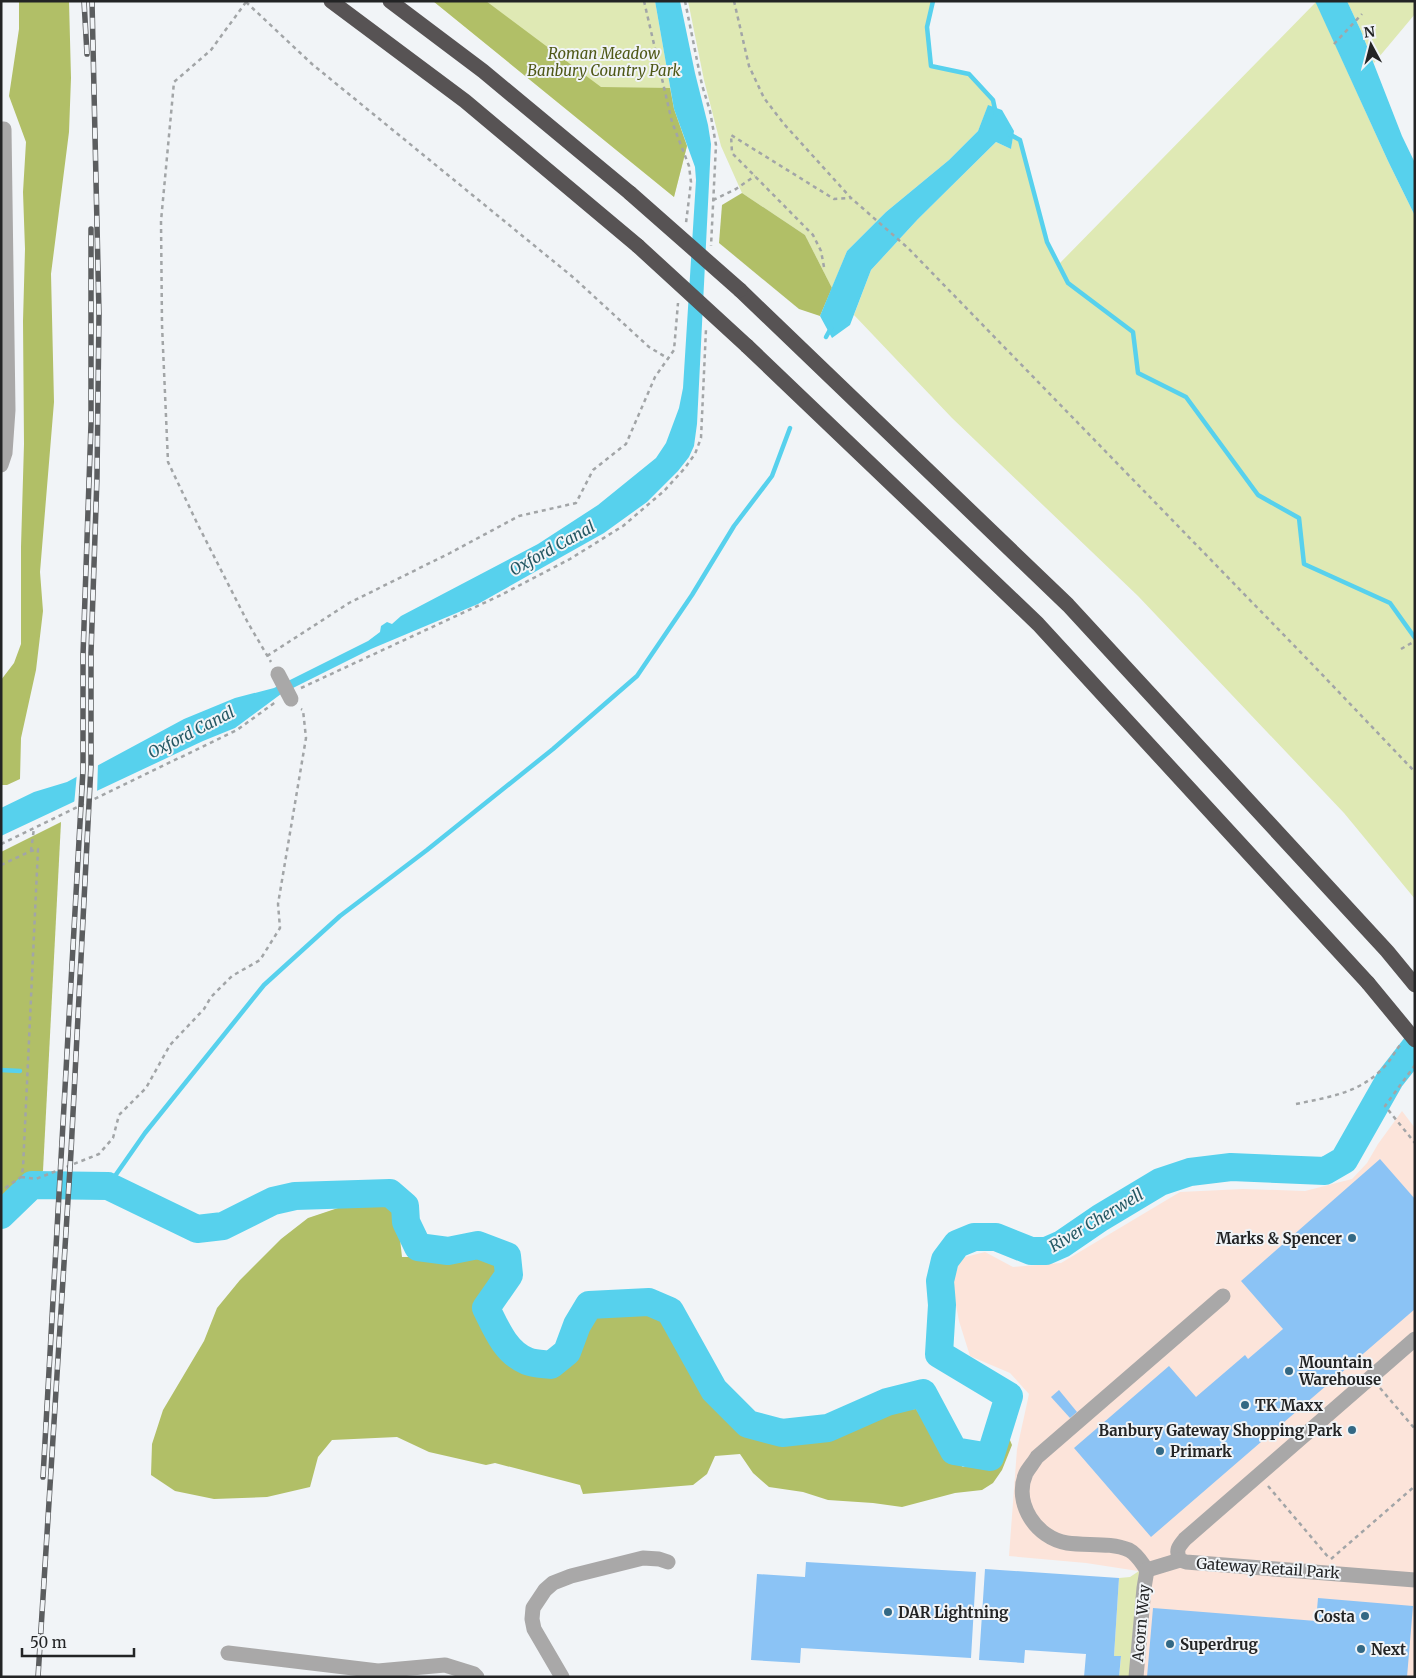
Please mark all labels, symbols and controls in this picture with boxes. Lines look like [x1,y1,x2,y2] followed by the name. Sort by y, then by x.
[1346,20,1396,70] north arrow
[1363,22,1376,42] text: N
[527,44,682,80] park label: Roman Meadow Banbury Country Park
[506,516,599,580] water label: Oxford Canal
[144,701,238,762] water label: Oxford Canal
[1045,1184,1147,1256] water label: River Cherwell
[1216,1229,1342,1248] place label: Marks & Spencer
[1346,1232,1358,1244] marker: Marks & Spencer
[1298,1353,1381,1389] place label: Mountain Warehouse
[1283,1365,1295,1377] marker: Mountain Warehouse
[1255,1396,1324,1415] place label: TK Maxx
[1239,1399,1251,1411] marker: TK Maxx
[1098,1421,1342,1440] place label: Banbury Gateway Shopping Park
[1346,1424,1358,1436] marker: Banbury Gateway Shopping Park
[1170,1442,1232,1461] place label: Primark
[1154,1445,1166,1457] marker: Primark
[1196,1554,1341,1583] street label: Gateway Retail Park
[1128,1583,1154,1664] street label: Acorn Way
[898,1603,1009,1622] place label: DAR Lightning
[882,1606,894,1618] marker: DAR Lightning
[1314,1607,1356,1626] place label: Costa
[1359,1610,1371,1622] marker: Costa
[22,1626,135,1658] scale bar
[30,1633,67,1652] text: 50 m
[1180,1635,1258,1654] place label: Superdrug
[1164,1638,1176,1650] marker: Superdrug
[1371,1640,1406,1659] place label: Next
[1355,1643,1367,1655] marker: Next

